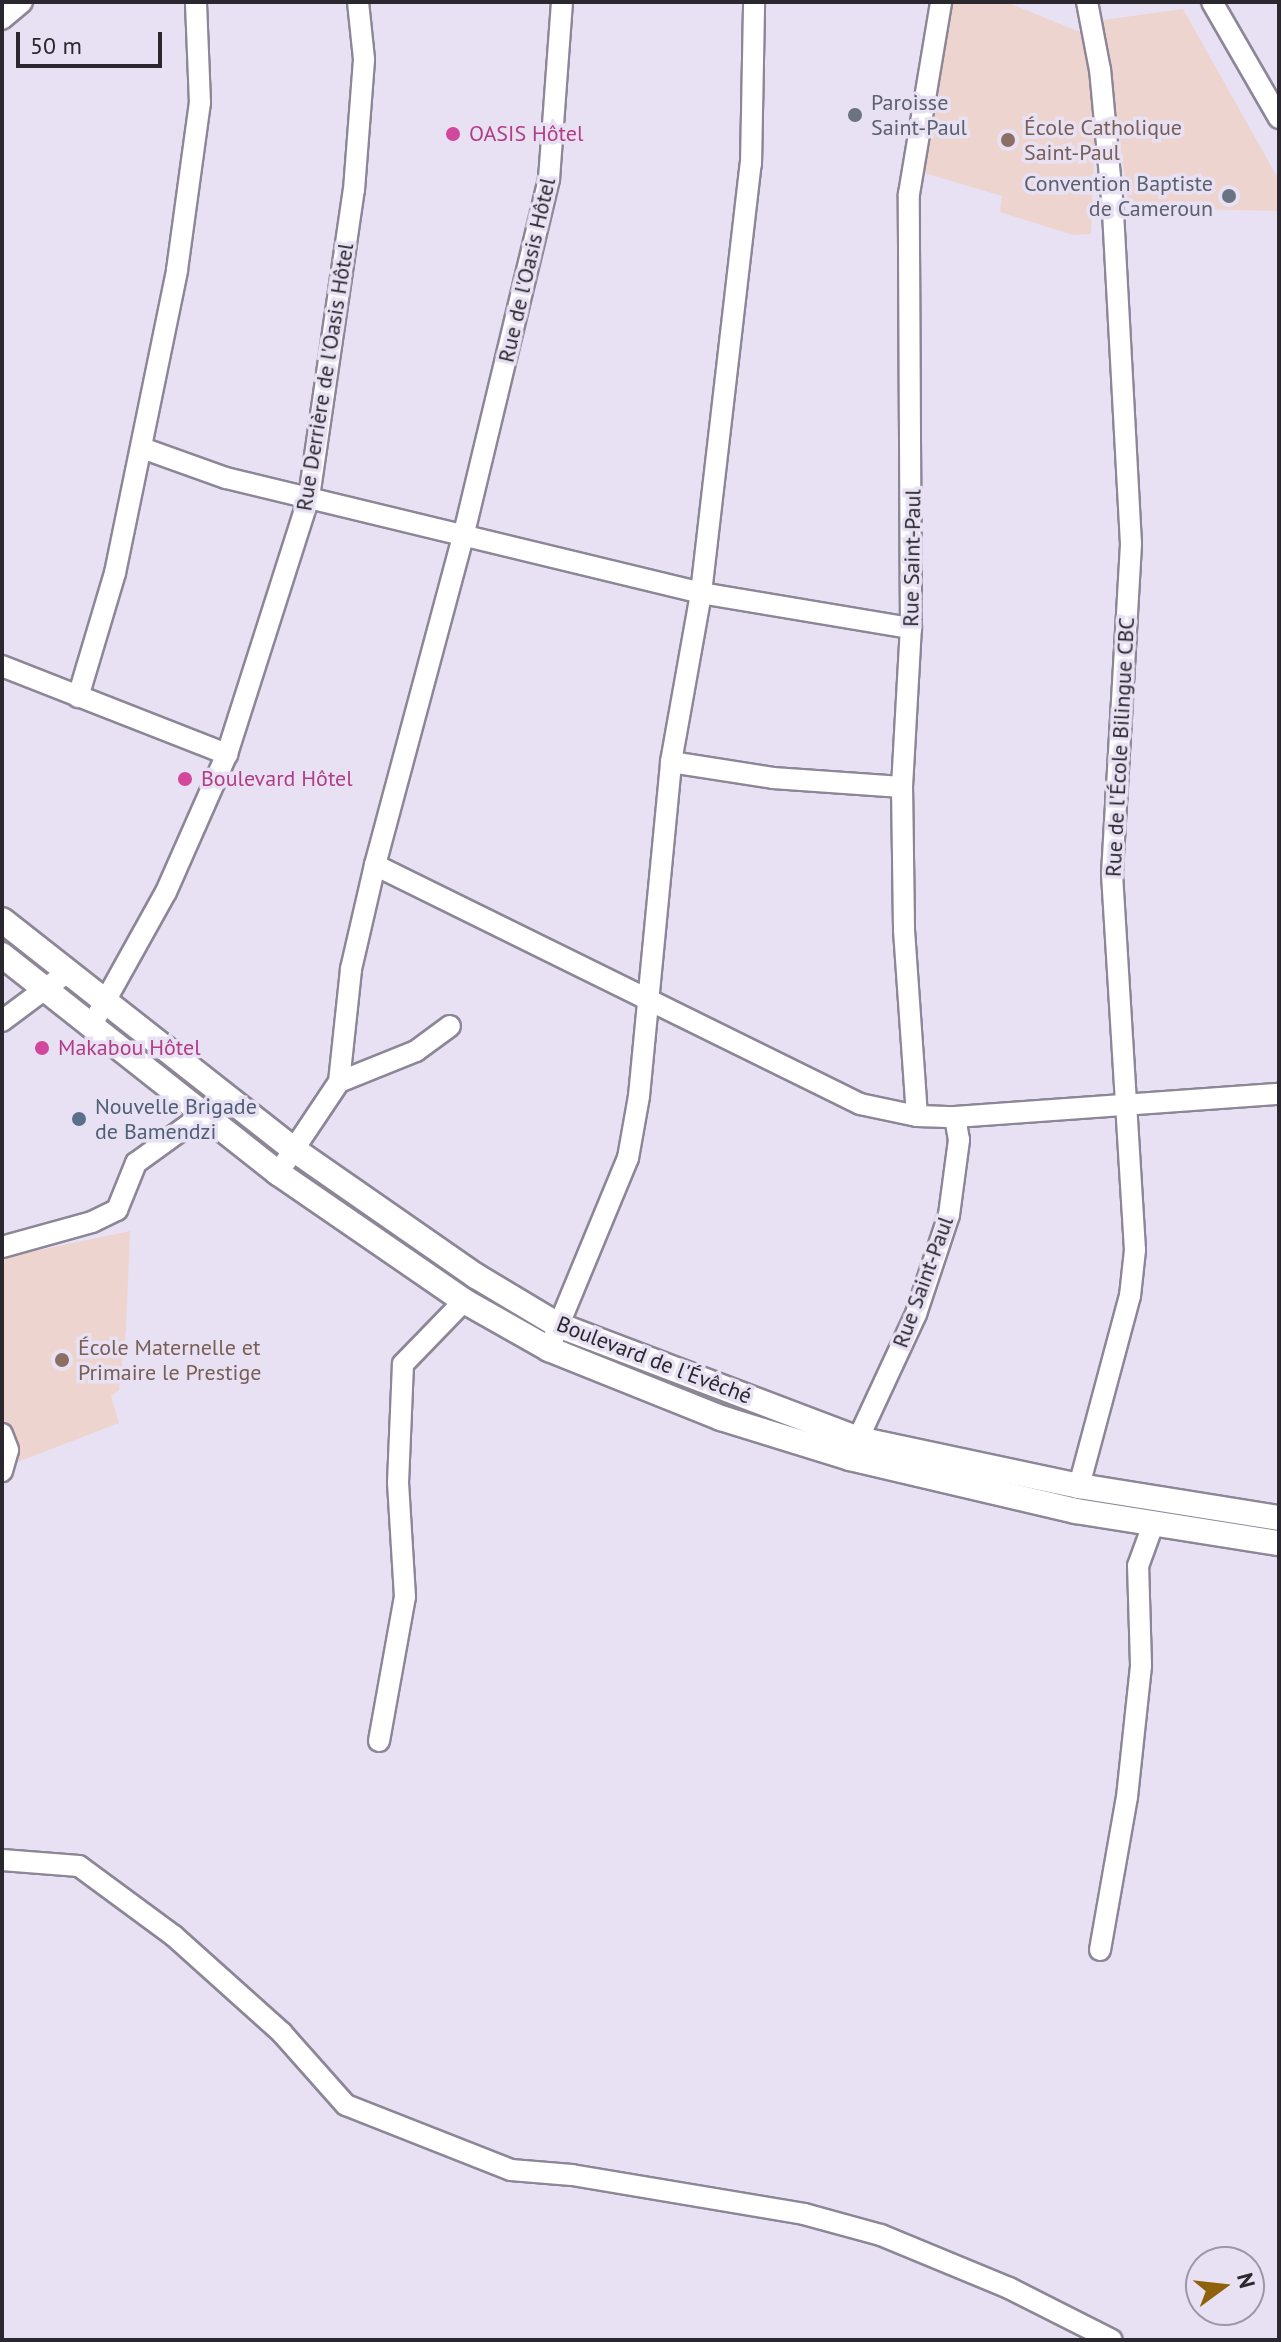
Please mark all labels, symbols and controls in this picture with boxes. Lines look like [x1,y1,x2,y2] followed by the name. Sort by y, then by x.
[20,16,166,66] scale bar
[30,30,82,61] text: 50 m
[871,89,967,140] place label: Paroisse Saint-Paul
[846,106,864,124] marker: Paroisse Saint-Paul
[1024,114,1182,166] place label: École Catholique Saint-Paul
[469,121,583,147] place label: OASIS Hôtel
[444,125,462,143] marker: OASIS Hôtel
[999,131,1017,149] marker: École Catholique Saint-Paul
[1024,170,1213,222] place label: Convention Baptiste de Cameroun
[493,175,561,365] street label: Rue de l'Oasis Hôtel
[1220,187,1238,205] marker: Convention Baptiste de Cameroun
[291,241,359,513] street label: Rue Derrière de l'Oasis Hôtel
[898,489,926,627] street label: Rue Saint-Paul
[1100,616,1140,878] street label: Rue de l'École Bilingue CBC
[201,766,353,792] place label: Boulevard Hôtel
[176,770,194,788] marker: Boulevard Hôtel
[58,1035,201,1061] place label: Makabou Hôtel
[33,1039,51,1057] marker: Makabou Hôtel
[95,1093,257,1144] place label: Nouvelle Brigade de Bamendzi
[70,1110,88,1128] marker: Nouvelle Brigade de Bamendzi
[887,1213,959,1351] street label: Rue Saint-Paul
[553,1311,755,1409] street label: Boulevard de l'Évêché
[78,1334,261,1386] place label: École Maternelle et Primaire le Prestige
[53,1351,71,1369] marker: École Maternelle et Primaire le Prestige
[1185,2246,1265,2326] north arrow
[1231,2270,1262,2291] text: N

